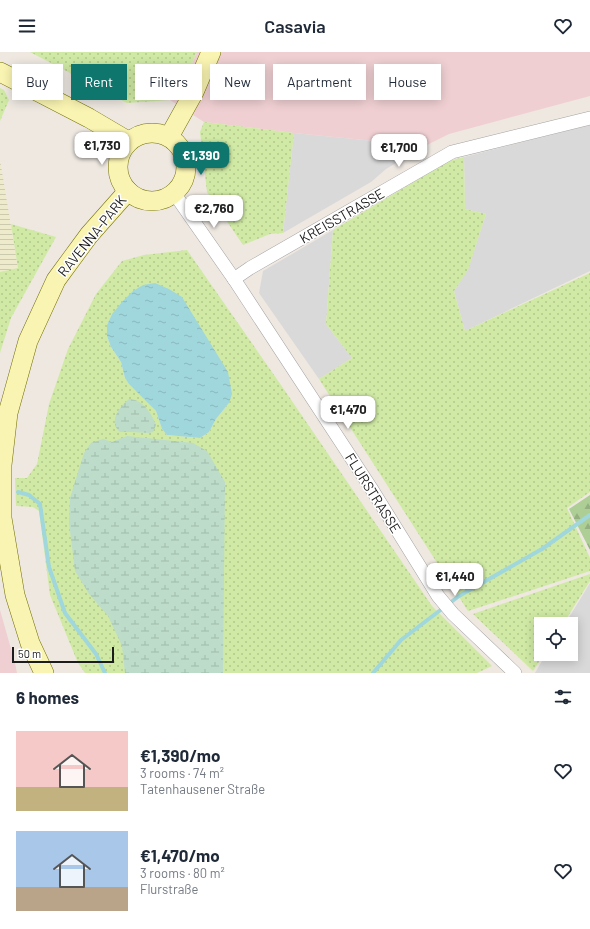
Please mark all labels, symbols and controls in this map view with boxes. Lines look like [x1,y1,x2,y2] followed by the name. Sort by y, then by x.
[16,15,38,37] icon: menu
[264,15,326,37] text: Casavia
[552,15,574,37] icon: heart
[12,64,63,100] chip: Buy
[71,64,127,100] chip: Rent
[135,64,202,100] chip: Filters
[210,64,265,100] chip: New
[273,64,366,100] chip: Apartment
[374,64,441,100] chip: House
[69,132,135,166] pin: €1,730
[366,134,432,168] pin: €1,700
[83,137,121,153] text: €1,730
[380,139,418,155] text: €1,700
[168,142,234,176] pin: €1,390
[182,147,220,163] text: €1,390
[296,184,387,247] street label: KREISSTRASSE
[54,191,130,280] street label: RAVENNA-PARK
[181,195,247,229] pin: €2,760
[194,200,234,216] text: €2,760
[315,396,381,430] pin: €1,470
[329,401,367,417] text: €1,470
[342,450,405,536] street label: FLURSTRASSE
[422,563,488,597] pin: €1,440
[435,568,475,584] text: €1,440
[534,617,578,661] map controls
[534,617,578,661] button: locate
[12,645,114,664] scale bar
[18,647,41,660] text: 50 m
[552,686,574,708] icon: filters
[16,687,79,707] text: 6 homes
[140,745,220,765] text: €1,390/mo
[48,747,96,795] icon: home
[552,760,574,782] icon: heart
[140,765,224,781] text: 3 rooms · 74 m²
[140,781,265,797] text: Tatenhausener Straße
[140,845,220,865] text: €1,470/mo
[48,847,96,895] icon: home
[552,860,574,882] icon: heart
[140,865,225,881] text: 3 rooms · 80 m²
[140,881,199,897] text: Flurstraße

